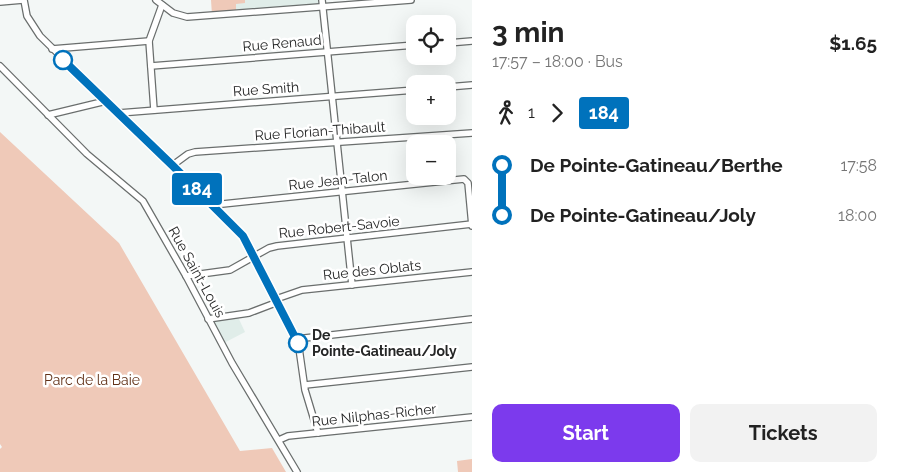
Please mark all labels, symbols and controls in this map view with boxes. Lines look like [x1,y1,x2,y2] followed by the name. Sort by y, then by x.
[406,15,456,185] map controls
[406,15,456,65] button: locate
[492,16,564,49] text: 3 min
[242,32,322,54] street label: Rue Renaud
[829,32,877,54] text: $1.65
[53,50,73,70] unlabelled marker
[492,52,623,71] text: 17:57 – 18:00 · Bus
[406,75,456,125] button: +
[232,79,300,99] street label: Rue Smith
[492,99,520,127] icon: walk
[543,99,571,127] icon: forward
[589,102,619,123] text: 184
[528,103,535,122] text: 1
[254,118,386,144] street label: Rue Florian-Thibault
[406,135,456,185] button: −
[530,154,783,176] text: De Pointe-Gatineau/Berthe
[840,156,877,175] text: 17:58
[288,167,388,193] street label: Rue Jean-Talon
[168,173,226,205] line badge: 184
[182,178,212,199] text: 184
[530,204,756,226] text: De Pointe-Gatineau/Joly
[838,206,877,225] text: 18:00
[278,213,400,241] street label: Rue Robert-Savoie
[165,224,229,320] street label: Rue Saint-Louis
[322,257,422,283] street label: Rue des Oblats
[312,327,457,359] place label: De Pointe-Gatineau/Joly
[288,333,308,353] marker: De Pointe-Gatineau/Joly
[44,372,140,388] park label: Parc de la Baie
[311,401,437,429] street label: Rue Nilphas-Richer
[492,404,680,462] button: Start
[690,404,877,462] button: Tickets

